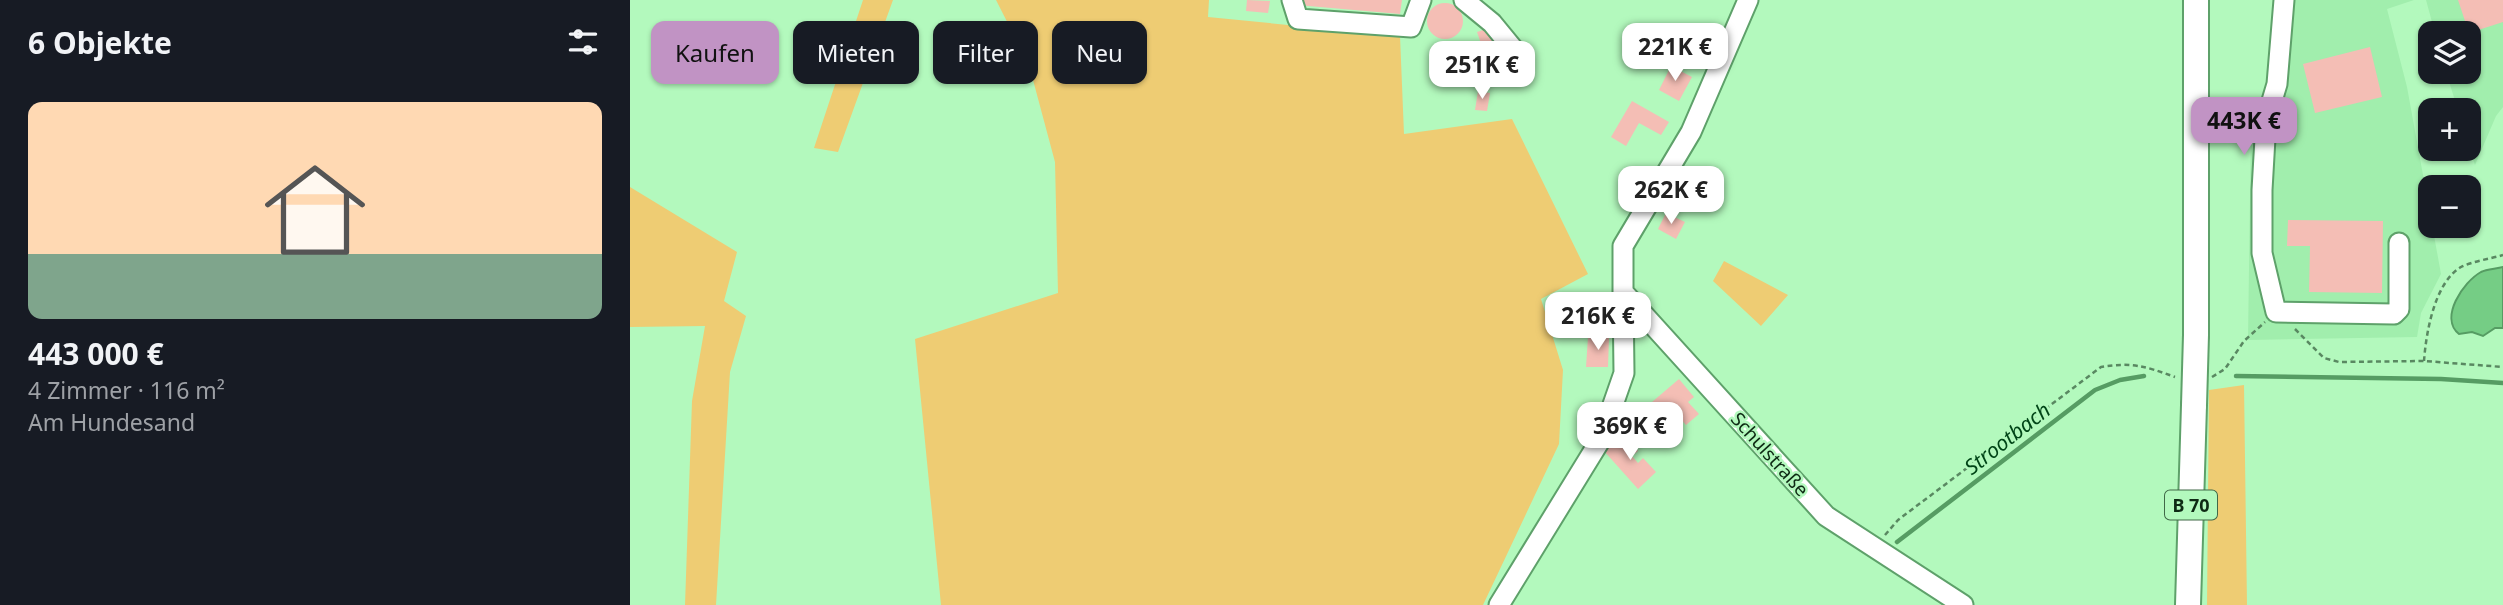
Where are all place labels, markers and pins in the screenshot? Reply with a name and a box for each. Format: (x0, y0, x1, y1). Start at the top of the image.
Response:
pin: 221K € (1618, 24, 1732, 83)
pin: 251K € (1425, 42, 1539, 101)
pin: 443K € (2187, 97, 2301, 157)
pin: 262K € (1614, 166, 1728, 226)
pin: 216K € (1541, 292, 1655, 352)
pin: 369K € (1573, 402, 1687, 462)

